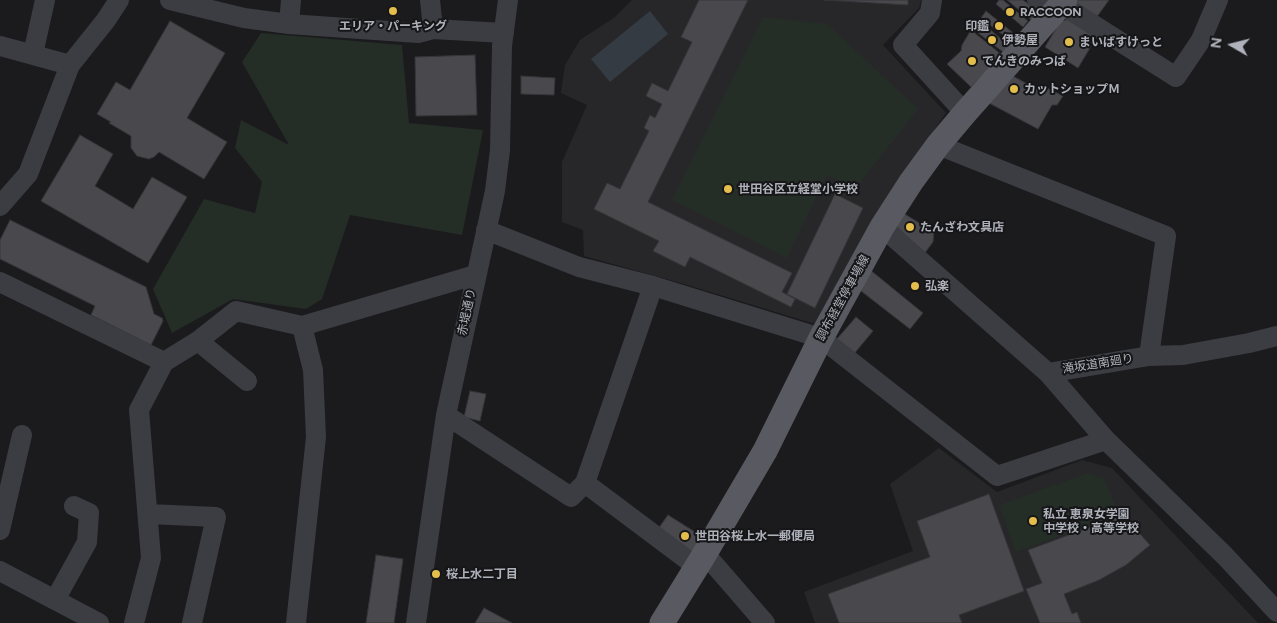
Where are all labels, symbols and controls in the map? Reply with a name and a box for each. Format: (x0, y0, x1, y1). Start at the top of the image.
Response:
marker: エリア・パーキング (387, 5, 399, 17)
place label: RACCOON (1020, 5, 1082, 19)
marker: RACCOON (1004, 6, 1016, 18)
place label: エリア・パーキング (339, 19, 447, 33)
place label: 印鑑 (965, 19, 989, 33)
marker: 印鑑 (993, 20, 1005, 32)
north arrow (1207, 20, 1257, 70)
place label: 伊勢屋 (1002, 33, 1038, 47)
marker: 伊勢屋 (986, 34, 998, 46)
place label: まいばすけっと (1079, 35, 1163, 49)
marker: まいばすけっと (1063, 36, 1075, 48)
text: N (1207, 36, 1226, 49)
place label: でんきのみつば (982, 54, 1066, 68)
marker: でんきのみつば (966, 55, 978, 67)
place label: カットショップＭ (1024, 82, 1120, 96)
marker: カットショップＭ (1008, 83, 1020, 95)
place label: 世田谷区立経堂小学校 (738, 182, 858, 196)
marker: 世田谷区立経堂小学校 (722, 183, 734, 195)
place label: たんざわ文具店 (920, 220, 1004, 234)
marker: たんざわ文具店 (904, 221, 916, 233)
street label: 調布経堂停車場線 (813, 253, 873, 343)
place label: 弘楽 (925, 279, 949, 293)
marker: 弘楽 (909, 280, 921, 292)
street label: 赤堤通り (455, 287, 479, 337)
street label: 滝坂道南廻り (1061, 351, 1135, 377)
place label: 私立 恵泉女学園 中学校・高等学校 (1043, 507, 1139, 535)
marker: 私立 恵泉女学園 中学校・高等学校 (1027, 515, 1039, 527)
place label: 世田谷桜上水一郵便局 (695, 529, 815, 543)
marker: 世田谷桜上水一郵便局 (679, 530, 691, 542)
place label: 桜上水二丁目 (446, 567, 518, 581)
marker: 桜上水二丁目 (430, 568, 442, 580)

